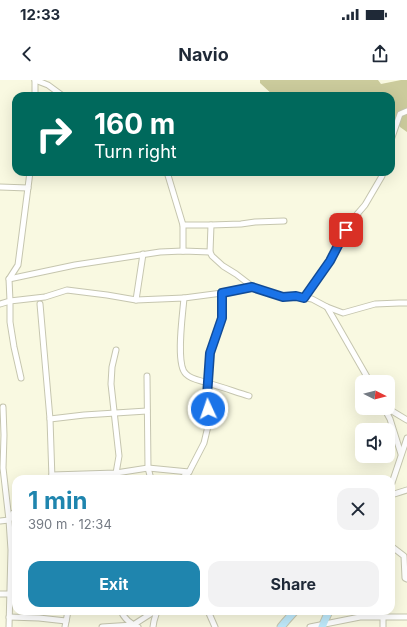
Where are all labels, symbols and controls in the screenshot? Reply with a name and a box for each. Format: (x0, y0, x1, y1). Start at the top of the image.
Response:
text: 12:33 (20, 5, 60, 24)
icon: back (16, 43, 38, 65)
icon: share (369, 43, 391, 65)
text: Navio (178, 44, 229, 65)
text: 160 m (94, 107, 175, 141)
icon: right (28, 108, 80, 160)
text: Turn right (94, 141, 177, 162)
pin (329, 213, 363, 247)
icon: arrive (335, 219, 357, 241)
north arrow (355, 375, 395, 415)
map controls (355, 375, 395, 463)
position arrow (187, 388, 229, 430)
button: sound (355, 423, 395, 463)
text: 1 min (28, 486, 87, 515)
button: close (337, 488, 379, 530)
text: 390 m · 12:34 (28, 516, 112, 532)
button: Exit (28, 561, 200, 607)
button: Share (208, 561, 379, 607)

